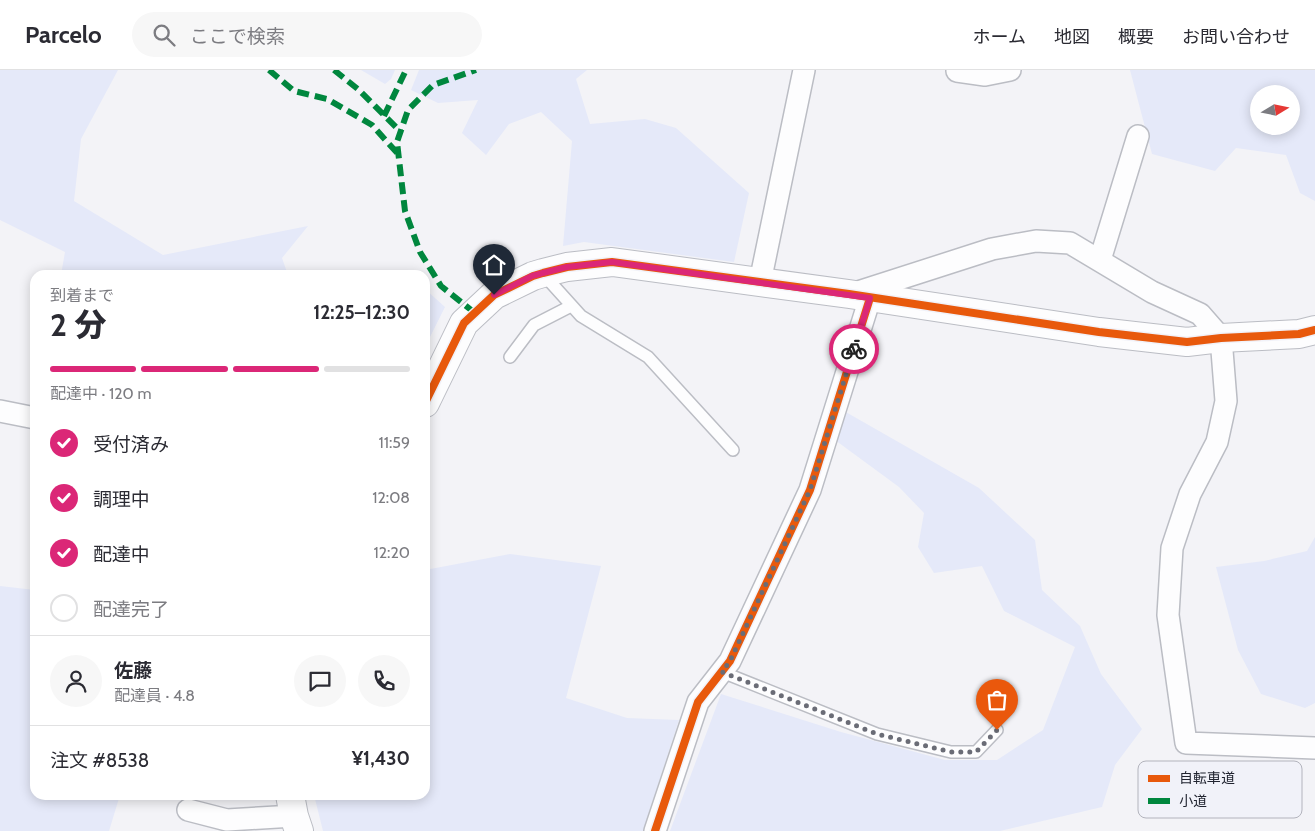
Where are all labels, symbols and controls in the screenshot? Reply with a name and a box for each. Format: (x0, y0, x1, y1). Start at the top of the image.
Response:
search box (132, 12, 482, 57)
text: Parcelo (25, 20, 102, 49)
icon: search (150, 21, 178, 49)
text: ここで検索 (190, 25, 285, 48)
text: ホーム (973, 26, 1026, 48)
text: 地図 (1054, 26, 1090, 48)
text: 概要 (1118, 26, 1154, 48)
text: お問い合わせ (1182, 26, 1290, 48)
north arrow (1250, 85, 1300, 135)
map controls (1250, 85, 1300, 135)
pin (473, 244, 515, 295)
icon: home (480, 251, 508, 279)
text: 到着まで (50, 286, 114, 305)
text: 12:25–12:30 (313, 301, 410, 324)
text: 2 分 (50, 305, 106, 344)
courier (829, 324, 879, 374)
icon: bike (840, 335, 868, 363)
text: 配達中 · 120 m (50, 384, 151, 403)
icon: check (50, 429, 78, 457)
text: 受付済み (93, 433, 169, 456)
text: 11:59 (378, 433, 410, 452)
icon: check (50, 484, 78, 512)
text: 調理中 (93, 488, 150, 511)
text: 12:08 (372, 488, 410, 507)
icon: check (50, 539, 78, 567)
text: 配達中 (93, 543, 150, 566)
text: 12:20 (374, 543, 410, 562)
text: 配達完了 (93, 598, 169, 621)
button: person (50, 655, 102, 707)
button: chat (294, 655, 346, 707)
button: phone (358, 655, 410, 707)
text: 佐藤 (114, 659, 152, 682)
pin (976, 679, 1018, 730)
text: 配達員 · 4.8 (114, 686, 195, 705)
icon: bag (983, 686, 1011, 714)
text: ¥1,430 (352, 747, 410, 770)
text: 注文 #8538 (50, 749, 149, 772)
legend (1138, 761, 1302, 818)
text: 自転車道 (1179, 769, 1235, 787)
text: 小道 (1179, 792, 1207, 810)

